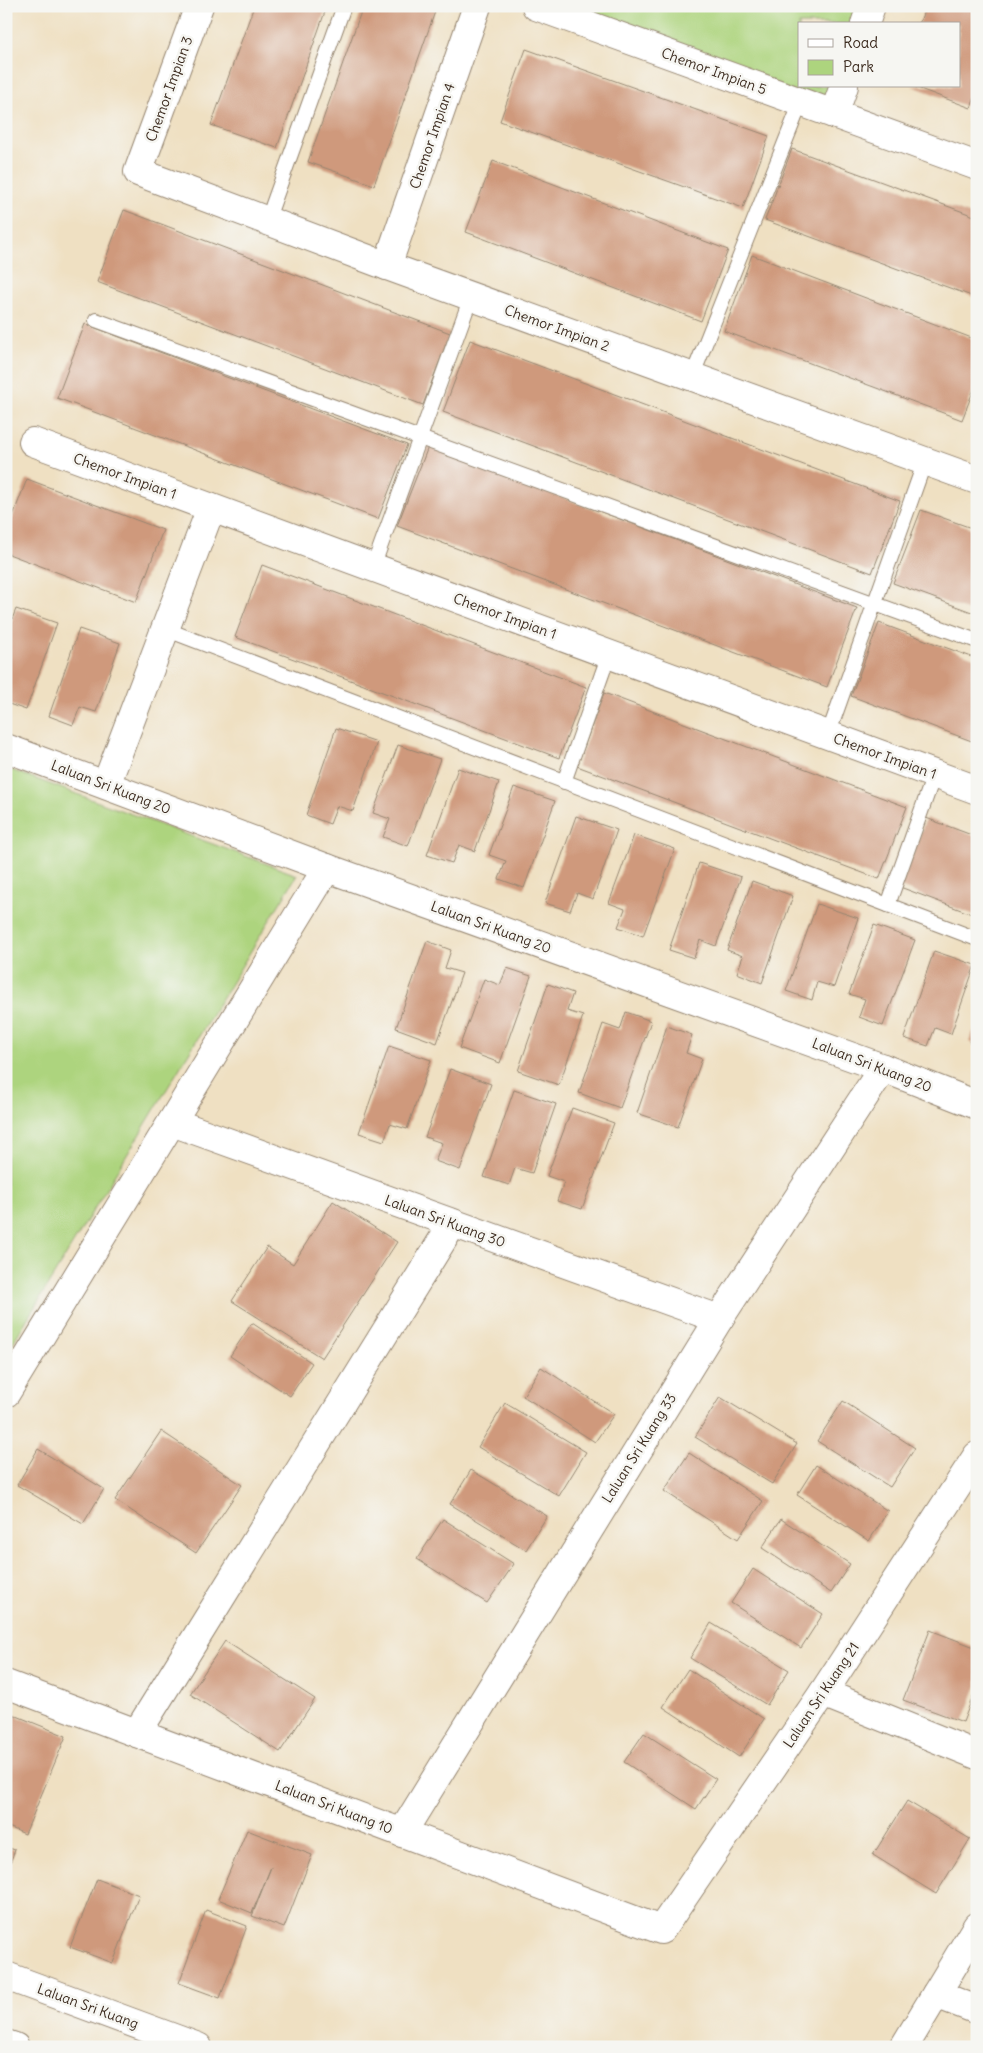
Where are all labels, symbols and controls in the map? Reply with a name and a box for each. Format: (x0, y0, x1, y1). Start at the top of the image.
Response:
legend (798, 22, 960, 88)
text: Road (843, 33, 878, 52)
street label: Chemor Impian 3 (142, 34, 196, 144)
street label: Chemor Impian 5 (659, 44, 769, 98)
text: Park (843, 57, 874, 76)
street label: Chemor Impian 4 (405, 81, 459, 191)
street label: Chemor Impian 2 (502, 301, 612, 355)
street label: Chemor Impian 1 (71, 449, 179, 503)
street label: Chemor Impian 1 (451, 589, 559, 643)
street label: Chemor Impian 1 (831, 729, 939, 783)
street label: Laluan Sri Kuang 20 (49, 756, 173, 818)
street label: Laluan Sri Kuang 20 (428, 897, 554, 957)
street label: Laluan Sri Kuang 20 (810, 1034, 934, 1096)
street label: Laluan Sri Kuang 30 (382, 1191, 508, 1251)
street label: Laluan Sri Kuang 33 (598, 1390, 680, 1506)
street label: Laluan Sri Kuang 21 (779, 1639, 863, 1751)
street label: Laluan Sri Kuang 10 (273, 1776, 395, 1838)
street label: Laluan Sri Kuang (35, 1979, 141, 2033)

